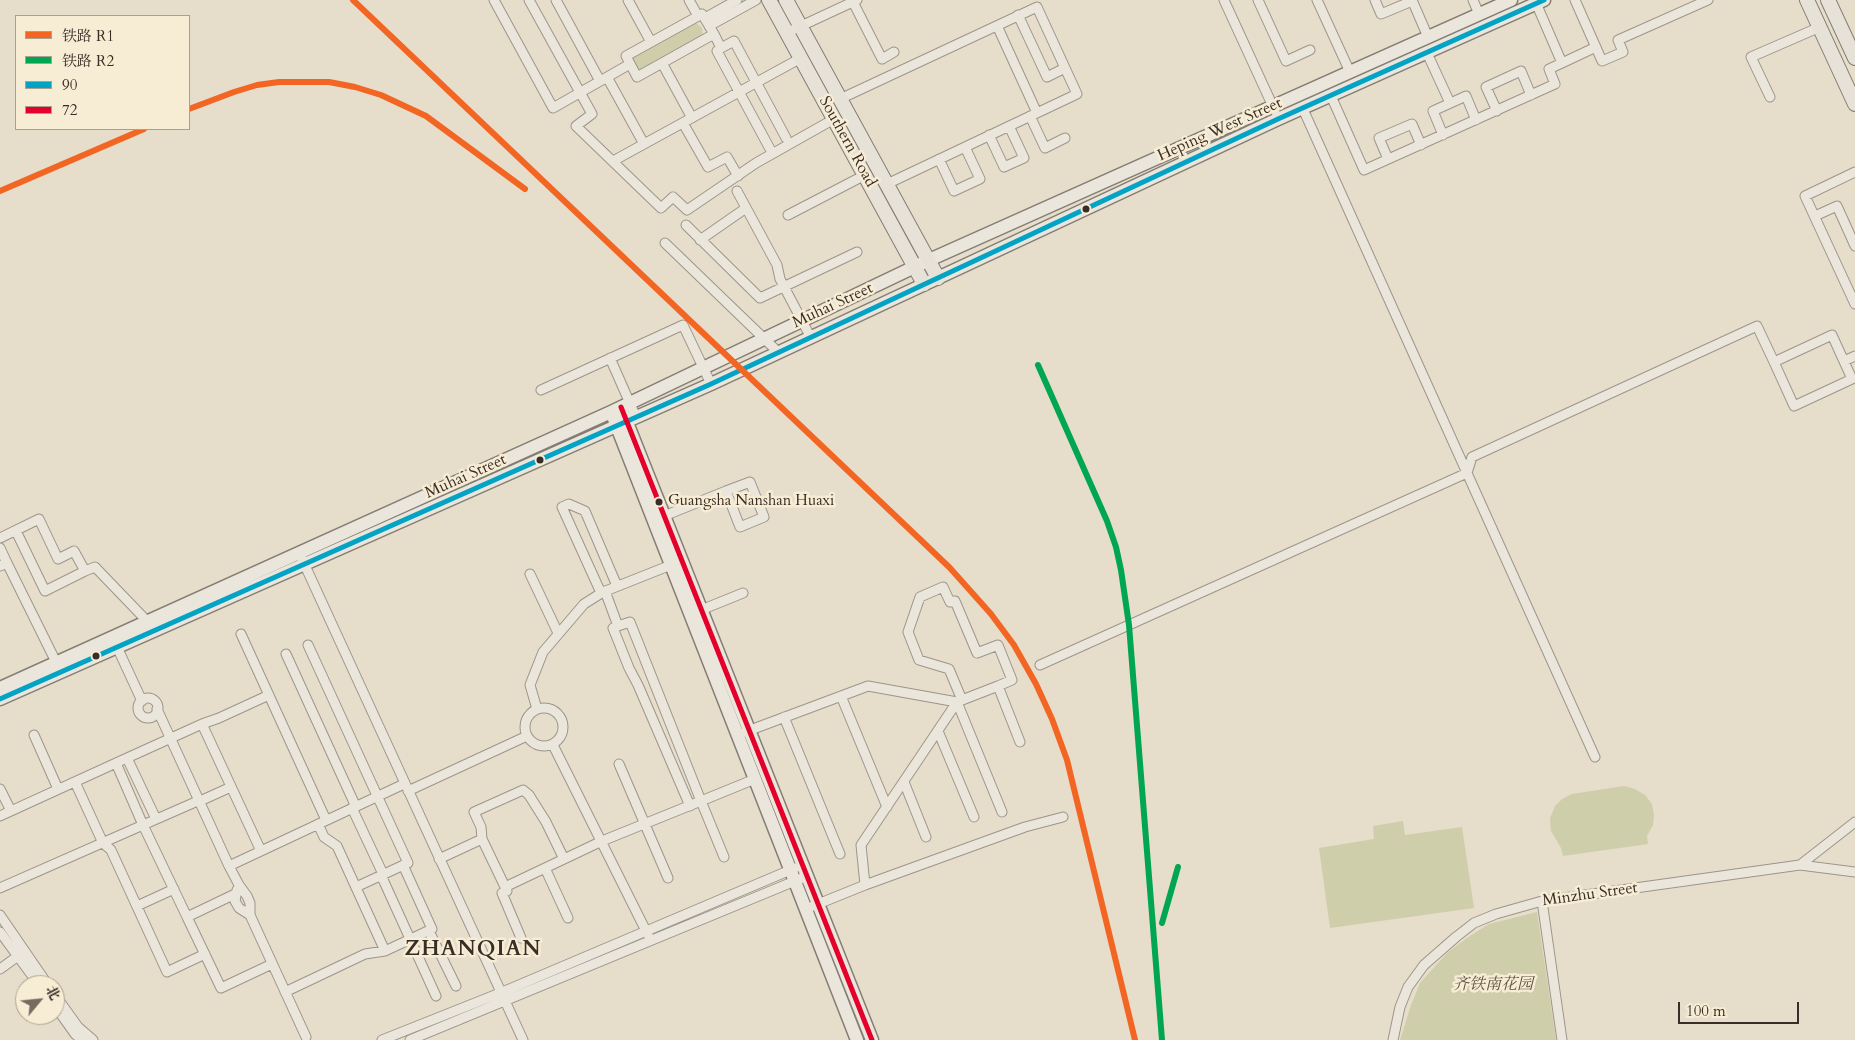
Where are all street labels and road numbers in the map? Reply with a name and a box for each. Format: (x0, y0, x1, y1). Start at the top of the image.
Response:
street label: Southern Road (814, 93, 880, 191)
street label: Heping West Street (1155, 94, 1285, 166)
street label: Muhai Street (790, 279, 876, 333)
street label: Muhai Street (422, 451, 510, 503)
street label: Minzhu Street (1541, 879, 1639, 911)

